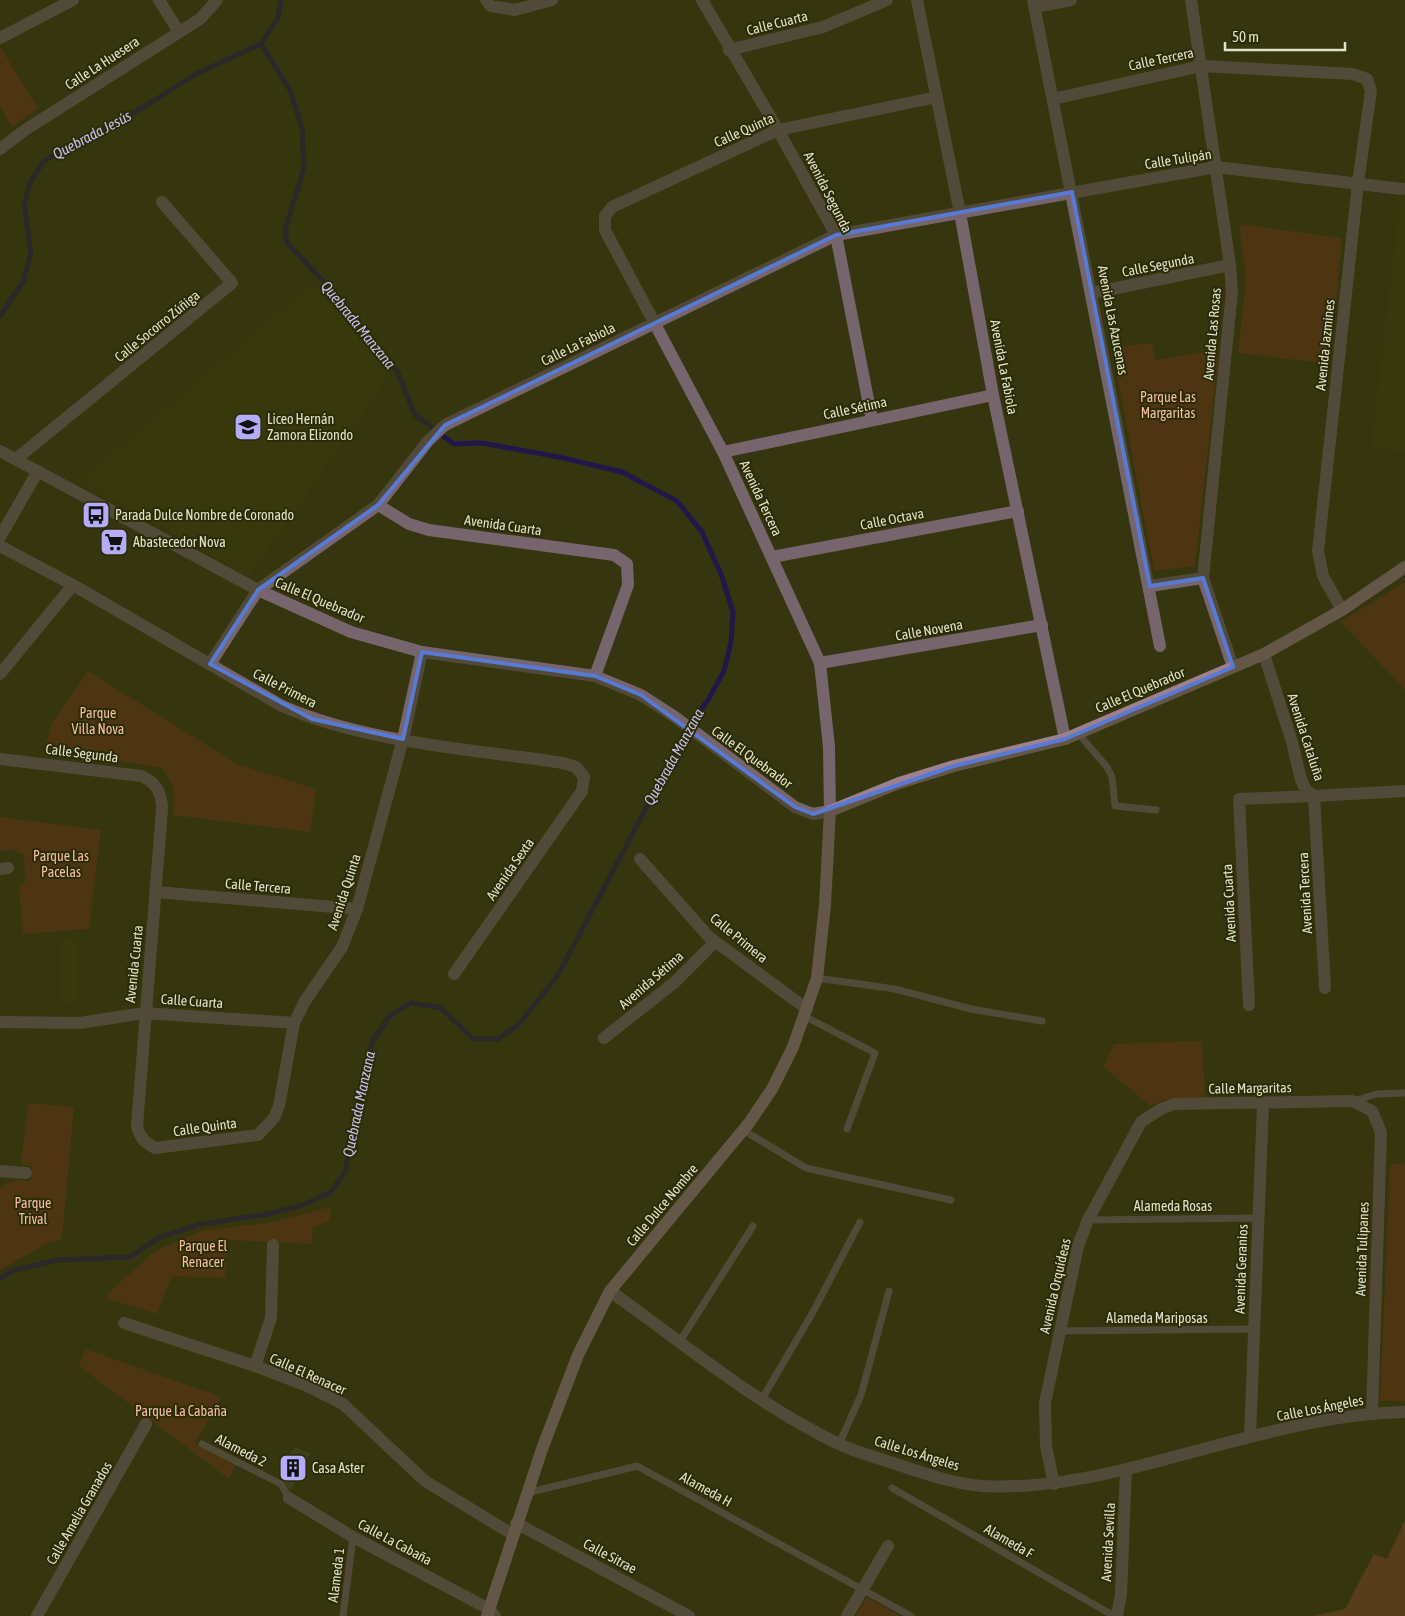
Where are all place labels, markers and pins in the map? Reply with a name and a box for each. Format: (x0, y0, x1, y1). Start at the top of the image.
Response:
place label: Liceo Hernán Zamora Elizondo (267, 411, 353, 443)
school or university icon: Liceo Hernán Zamora Elizondo (233, 412, 263, 442)
bus stop icon: Parada Dulce Nombre de Coronado (81, 500, 111, 530)
place label: Parada Dulce Nombre de Coronado (115, 507, 294, 523)
supermarket icon: Abastecedor Nova (99, 527, 129, 557)
place label: Abastecedor Nova (133, 534, 226, 550)
building icon: Casa Aster (278, 1453, 308, 1483)
place label: Casa Aster (312, 1460, 365, 1476)

